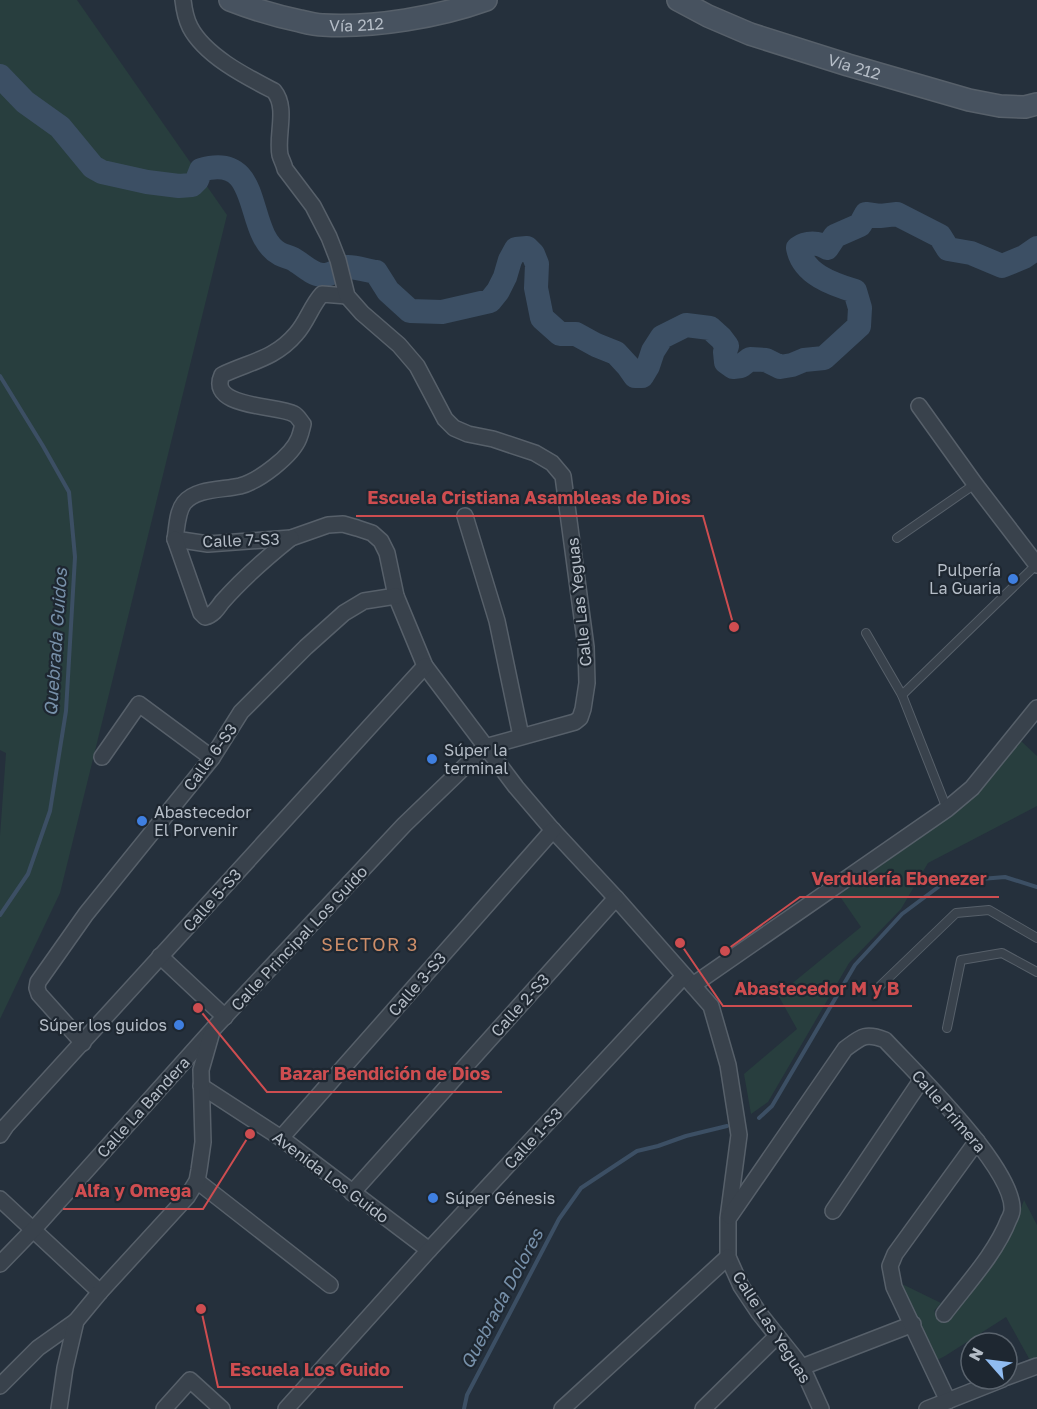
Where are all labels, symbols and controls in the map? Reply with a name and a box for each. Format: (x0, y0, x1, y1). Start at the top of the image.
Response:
street label: Vía 212 (329, 13, 385, 36)
street label: Vía 212 (825, 49, 883, 84)
callout: Escuela Cristiana Asambleas de Dios (356, 480, 703, 516)
text: Escuela Cristiana Asambleas de Dios (367, 486, 691, 508)
street label: Calle 7-S3 (202, 529, 280, 551)
street label: Calle Las Yeguas (562, 537, 596, 667)
place label: Pulpería La Guaria (929, 560, 1001, 598)
water label: Quebrada Guidos (39, 566, 71, 717)
marker: Pulpería La Guaria (1006, 572, 1020, 586)
street label: Calle 6-S3 (179, 719, 241, 795)
place label: Súper la terminal (444, 740, 508, 778)
marker: Súper la terminal (425, 752, 439, 766)
place label: Abastecedor El Porvenir (154, 802, 251, 840)
marker: Abastecedor El Porvenir (135, 814, 149, 828)
street label: Calle Principal Los Guido (227, 861, 371, 1015)
callout: Verdulería Ebenezer (800, 861, 999, 897)
street label: Calle 5-S3 (178, 864, 246, 936)
text: Verdulería Ebenezer (811, 867, 987, 889)
district label: SECTOR 3 (321, 933, 419, 955)
street label: Calle 3-S3 (384, 948, 450, 1020)
street label: Calle 2-S3 (486, 969, 554, 1041)
callout: Abastecedor M y B (723, 970, 912, 1006)
text: Abastecedor M y B (735, 977, 900, 999)
place label: Súper los guidos (39, 1015, 167, 1035)
marker: Súper los guidos (172, 1018, 186, 1032)
street label: Calle La Bandera (92, 1052, 194, 1162)
callout: Bazar Bendición de Dios (267, 1056, 502, 1092)
text: Bazar Bendición de Dios (280, 1062, 490, 1084)
street label: Calle Primera (908, 1066, 990, 1156)
street label: Calle 1-S3 (500, 1103, 566, 1173)
street label: Avenida Los Guido (269, 1127, 393, 1227)
callout: Alfa y Omega (63, 1173, 203, 1209)
text: Alfa y Omega (75, 1179, 191, 1201)
place label: Súper Génesis (445, 1188, 555, 1208)
marker: Súper Génesis (426, 1191, 440, 1205)
water label: Quebrada Dolores (455, 1224, 548, 1372)
street label: Calle Las Yeguas (728, 1267, 816, 1387)
north arrow (959, 1331, 1019, 1391)
text: N (964, 1344, 987, 1364)
callout: Escuela Los Guido (218, 1351, 403, 1387)
text: Escuela Los Guido (230, 1358, 390, 1380)

